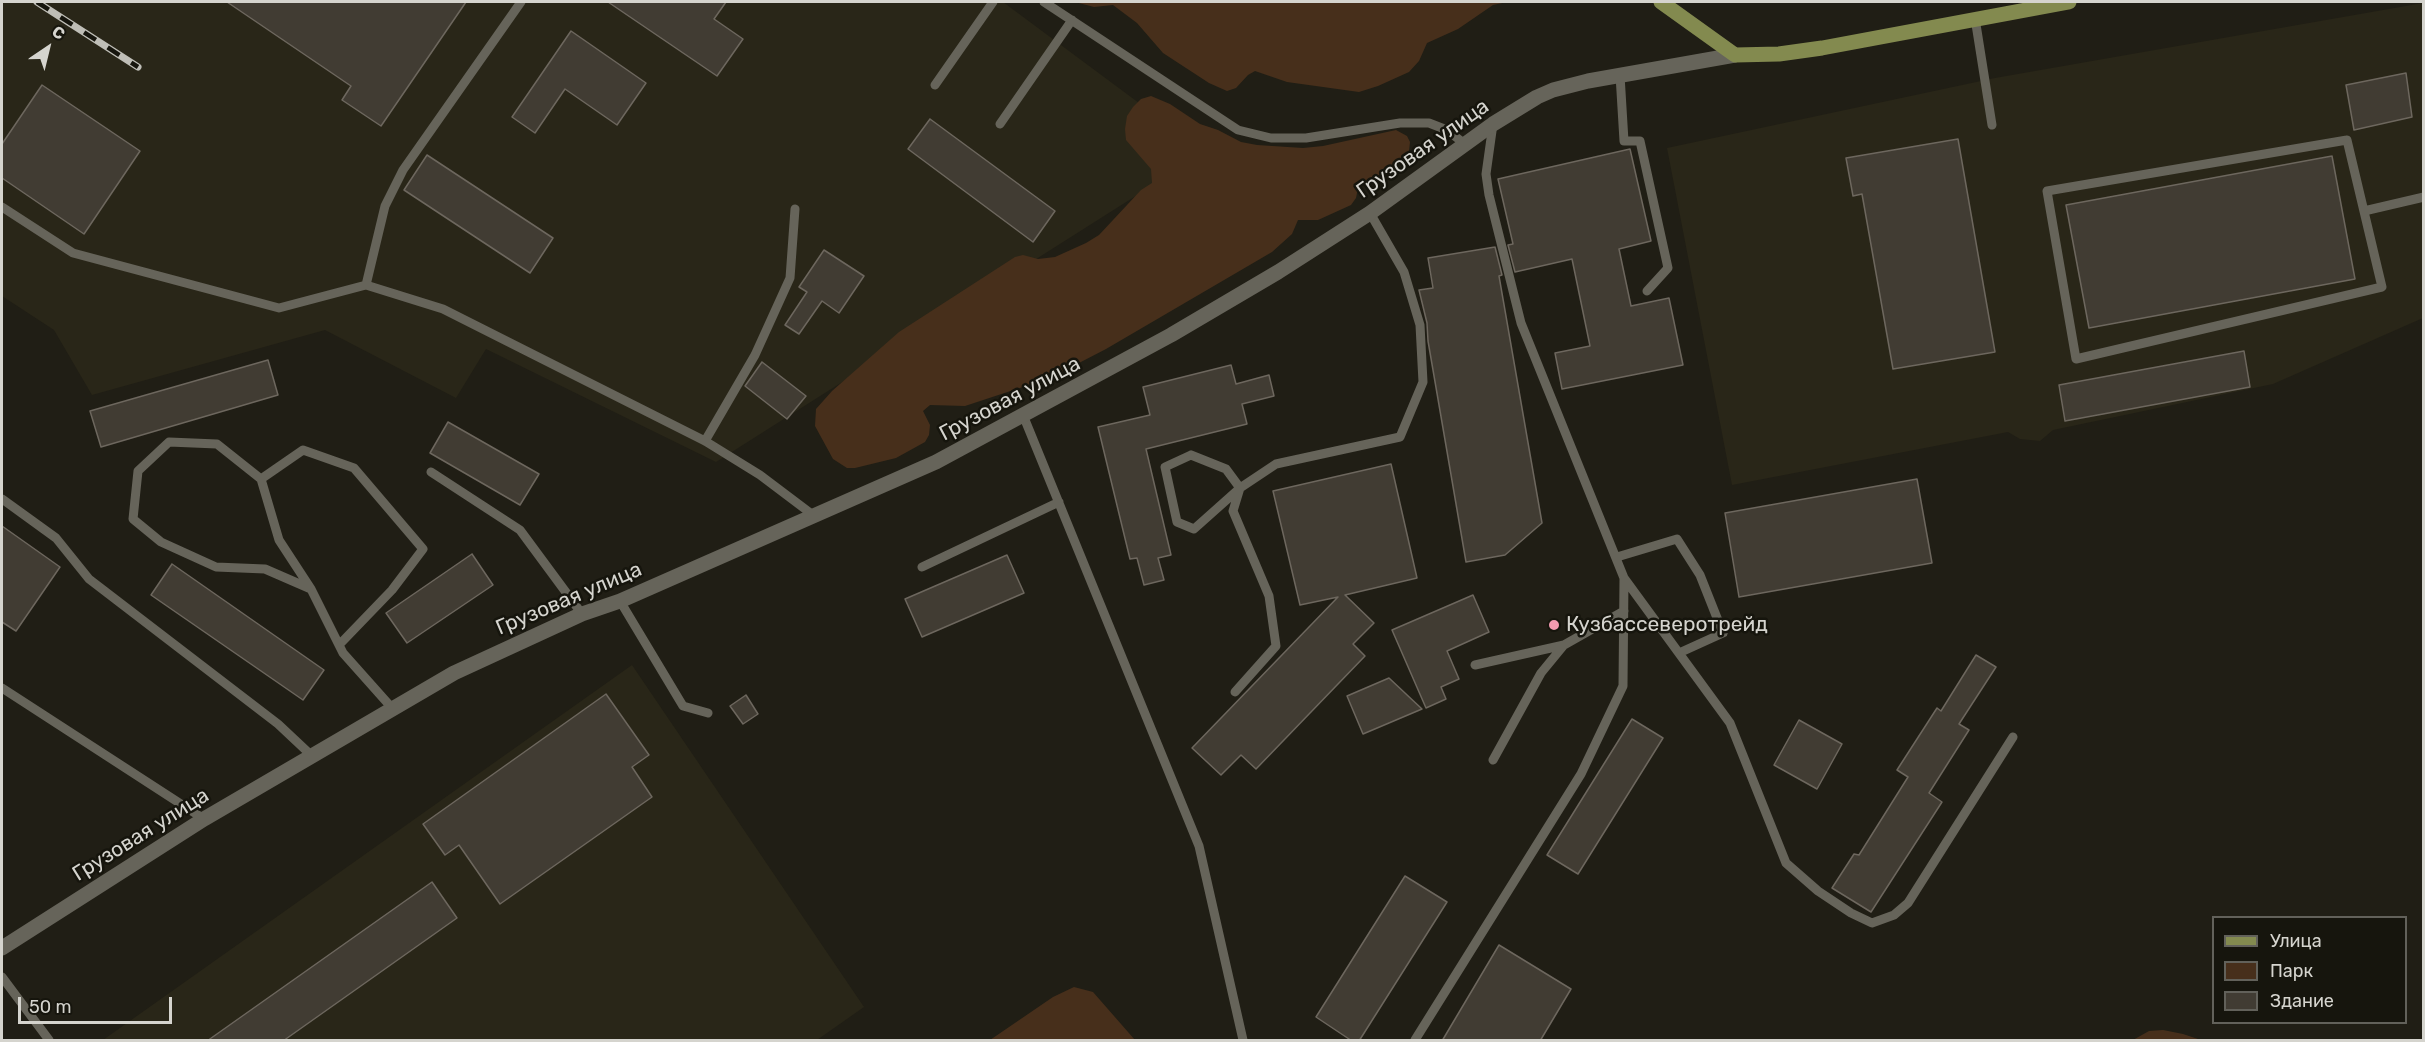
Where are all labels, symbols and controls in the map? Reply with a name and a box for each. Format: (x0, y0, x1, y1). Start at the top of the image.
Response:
north arrow (18, 18, 78, 78)
text: С (49, 22, 69, 44)
street label: Грузовая улица (1352, 94, 1494, 204)
street label: Грузовая улица (935, 351, 1085, 447)
street label: Грузовая улица (492, 557, 646, 641)
place label: Кузбассеверотрейд (1566, 612, 1768, 638)
marker: Кузбассеверотрейд (1547, 618, 1561, 632)
street label: Грузовая улица (68, 783, 214, 887)
legend (2212, 916, 2407, 1024)
text: Улица (2270, 930, 2322, 952)
text: Парк (2270, 960, 2313, 982)
scale bar (21, 985, 176, 1023)
text: Здание (2270, 990, 2334, 1012)
text: 50 m (29, 996, 72, 1018)

